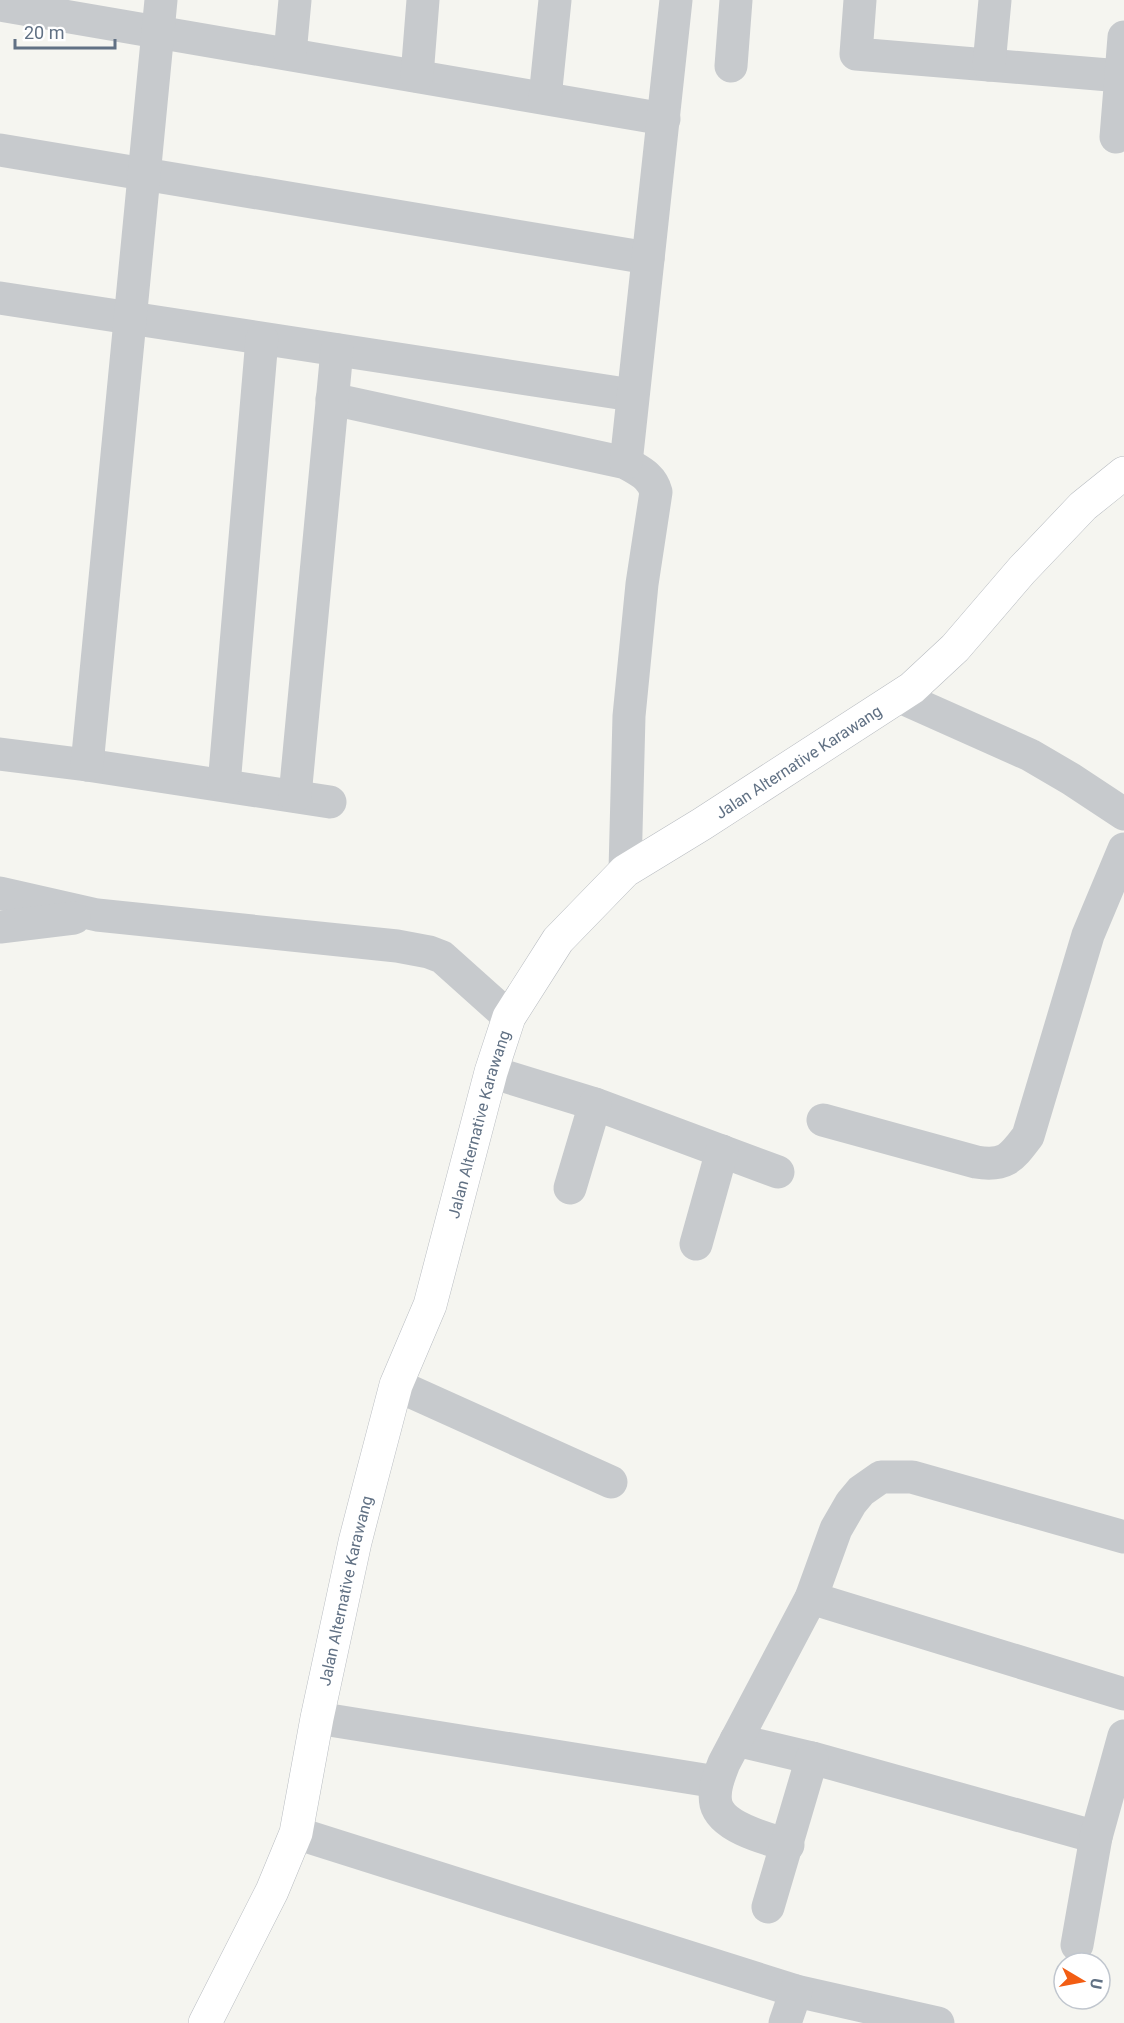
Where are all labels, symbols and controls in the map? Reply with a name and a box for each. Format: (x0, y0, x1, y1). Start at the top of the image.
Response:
scale bar (15, 12, 116, 50)
text: 20 m (24, 22, 64, 43)
street label: Jalan Alternative Karawang (712, 701, 885, 823)
street label: Jalan Alternative Karawang (444, 1028, 514, 1221)
street label: Jalan Alternative Karawang (315, 1494, 377, 1688)
north arrow (1052, 1951, 1112, 2011)
text: U (1086, 1977, 1107, 1990)

